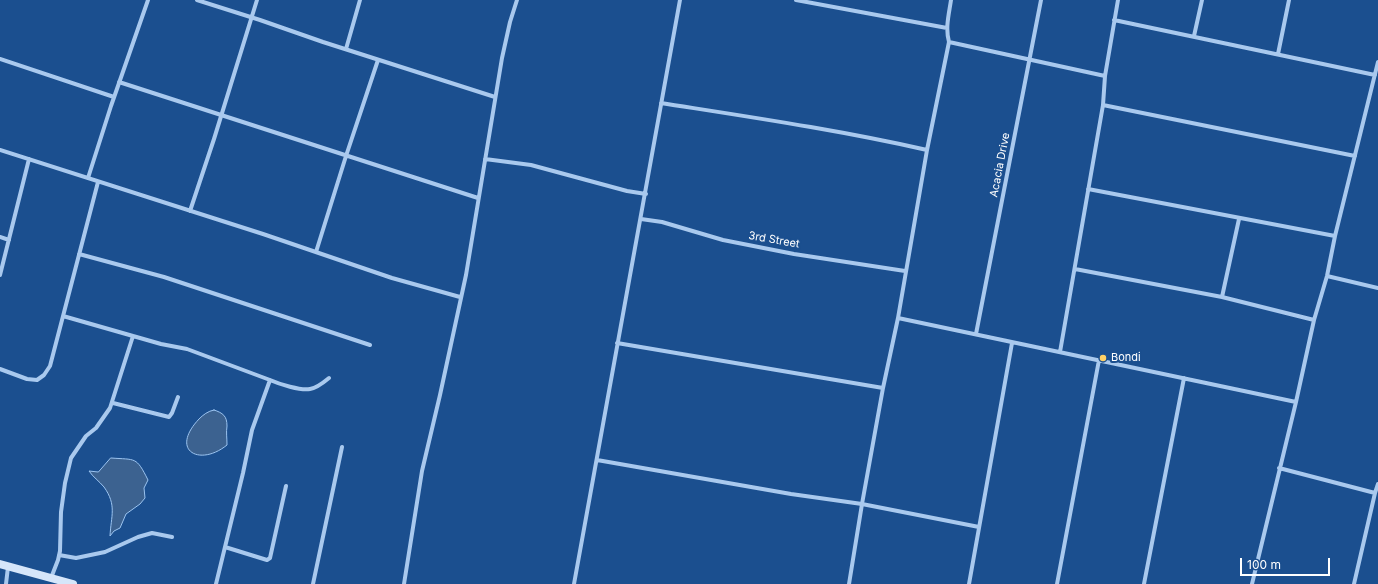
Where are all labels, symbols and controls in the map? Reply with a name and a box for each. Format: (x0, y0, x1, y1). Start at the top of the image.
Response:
street label: Acacia Drive (987, 132, 1013, 198)
street label: 3rd Street (747, 229, 801, 251)
place label: Bondi (1111, 351, 1141, 365)
marker: Bondi (1098, 353, 1108, 363)
scale bar (1242, 550, 1332, 576)
text: 100 m (1247, 557, 1281, 572)

